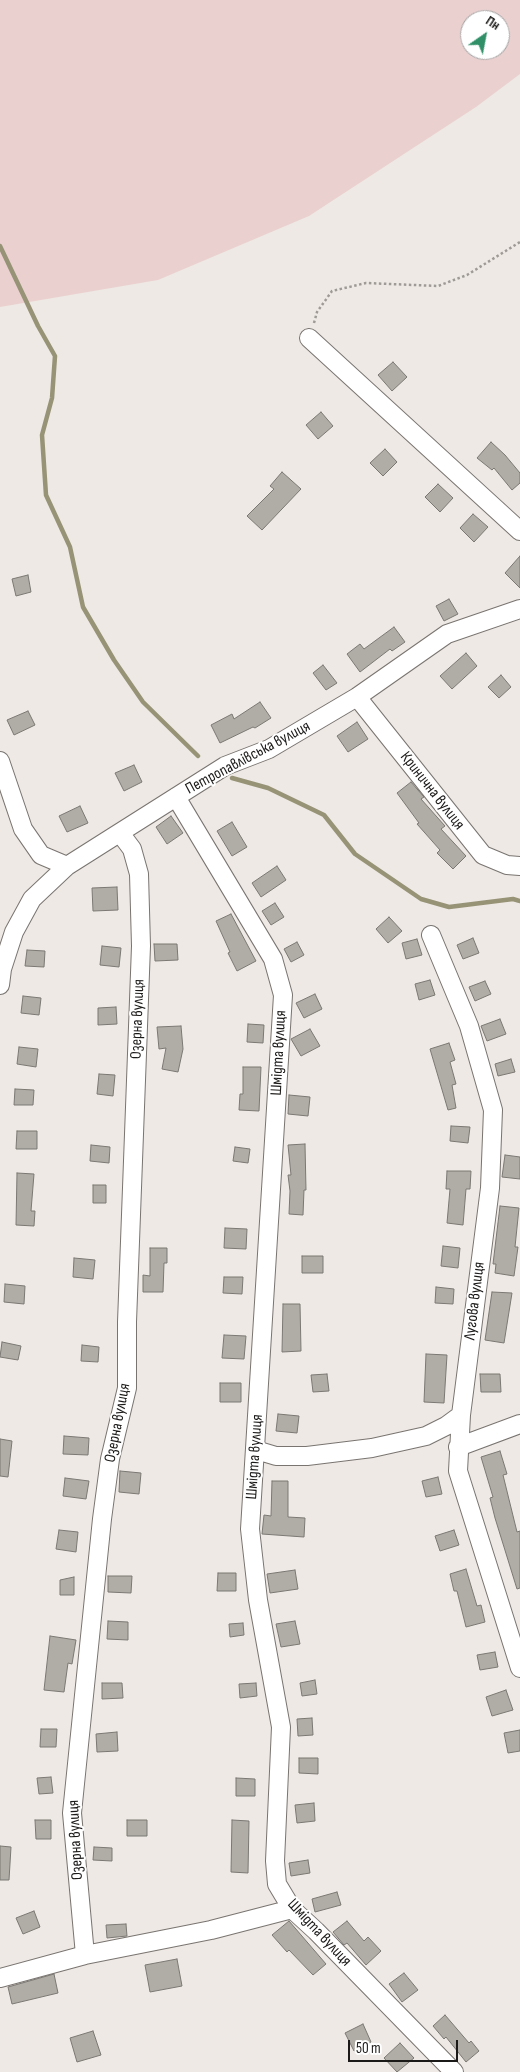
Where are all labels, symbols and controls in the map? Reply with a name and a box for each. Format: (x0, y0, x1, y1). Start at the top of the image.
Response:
north arrow (460, 10, 510, 60)
text: Пн (483, 12, 503, 34)
street label: Петропавлівська вулиця (182, 717, 314, 799)
street label: Кринична вулиця (396, 748, 468, 834)
street label: Озерна вулиця (127, 979, 149, 1059)
street label: Шмідта вулиця (267, 1010, 291, 1096)
street label: Лугова вулиця (461, 1261, 489, 1341)
street label: Озерна вулиця (101, 1382, 135, 1464)
street label: Шмідта вулиця (242, 1414, 268, 1500)
street label: Озерна вулиця (64, 1799, 88, 1881)
street label: Шмідта вулиця (283, 1895, 355, 1971)
scale bar (350, 2030, 460, 2062)
text: 50 m (356, 2039, 381, 2058)

